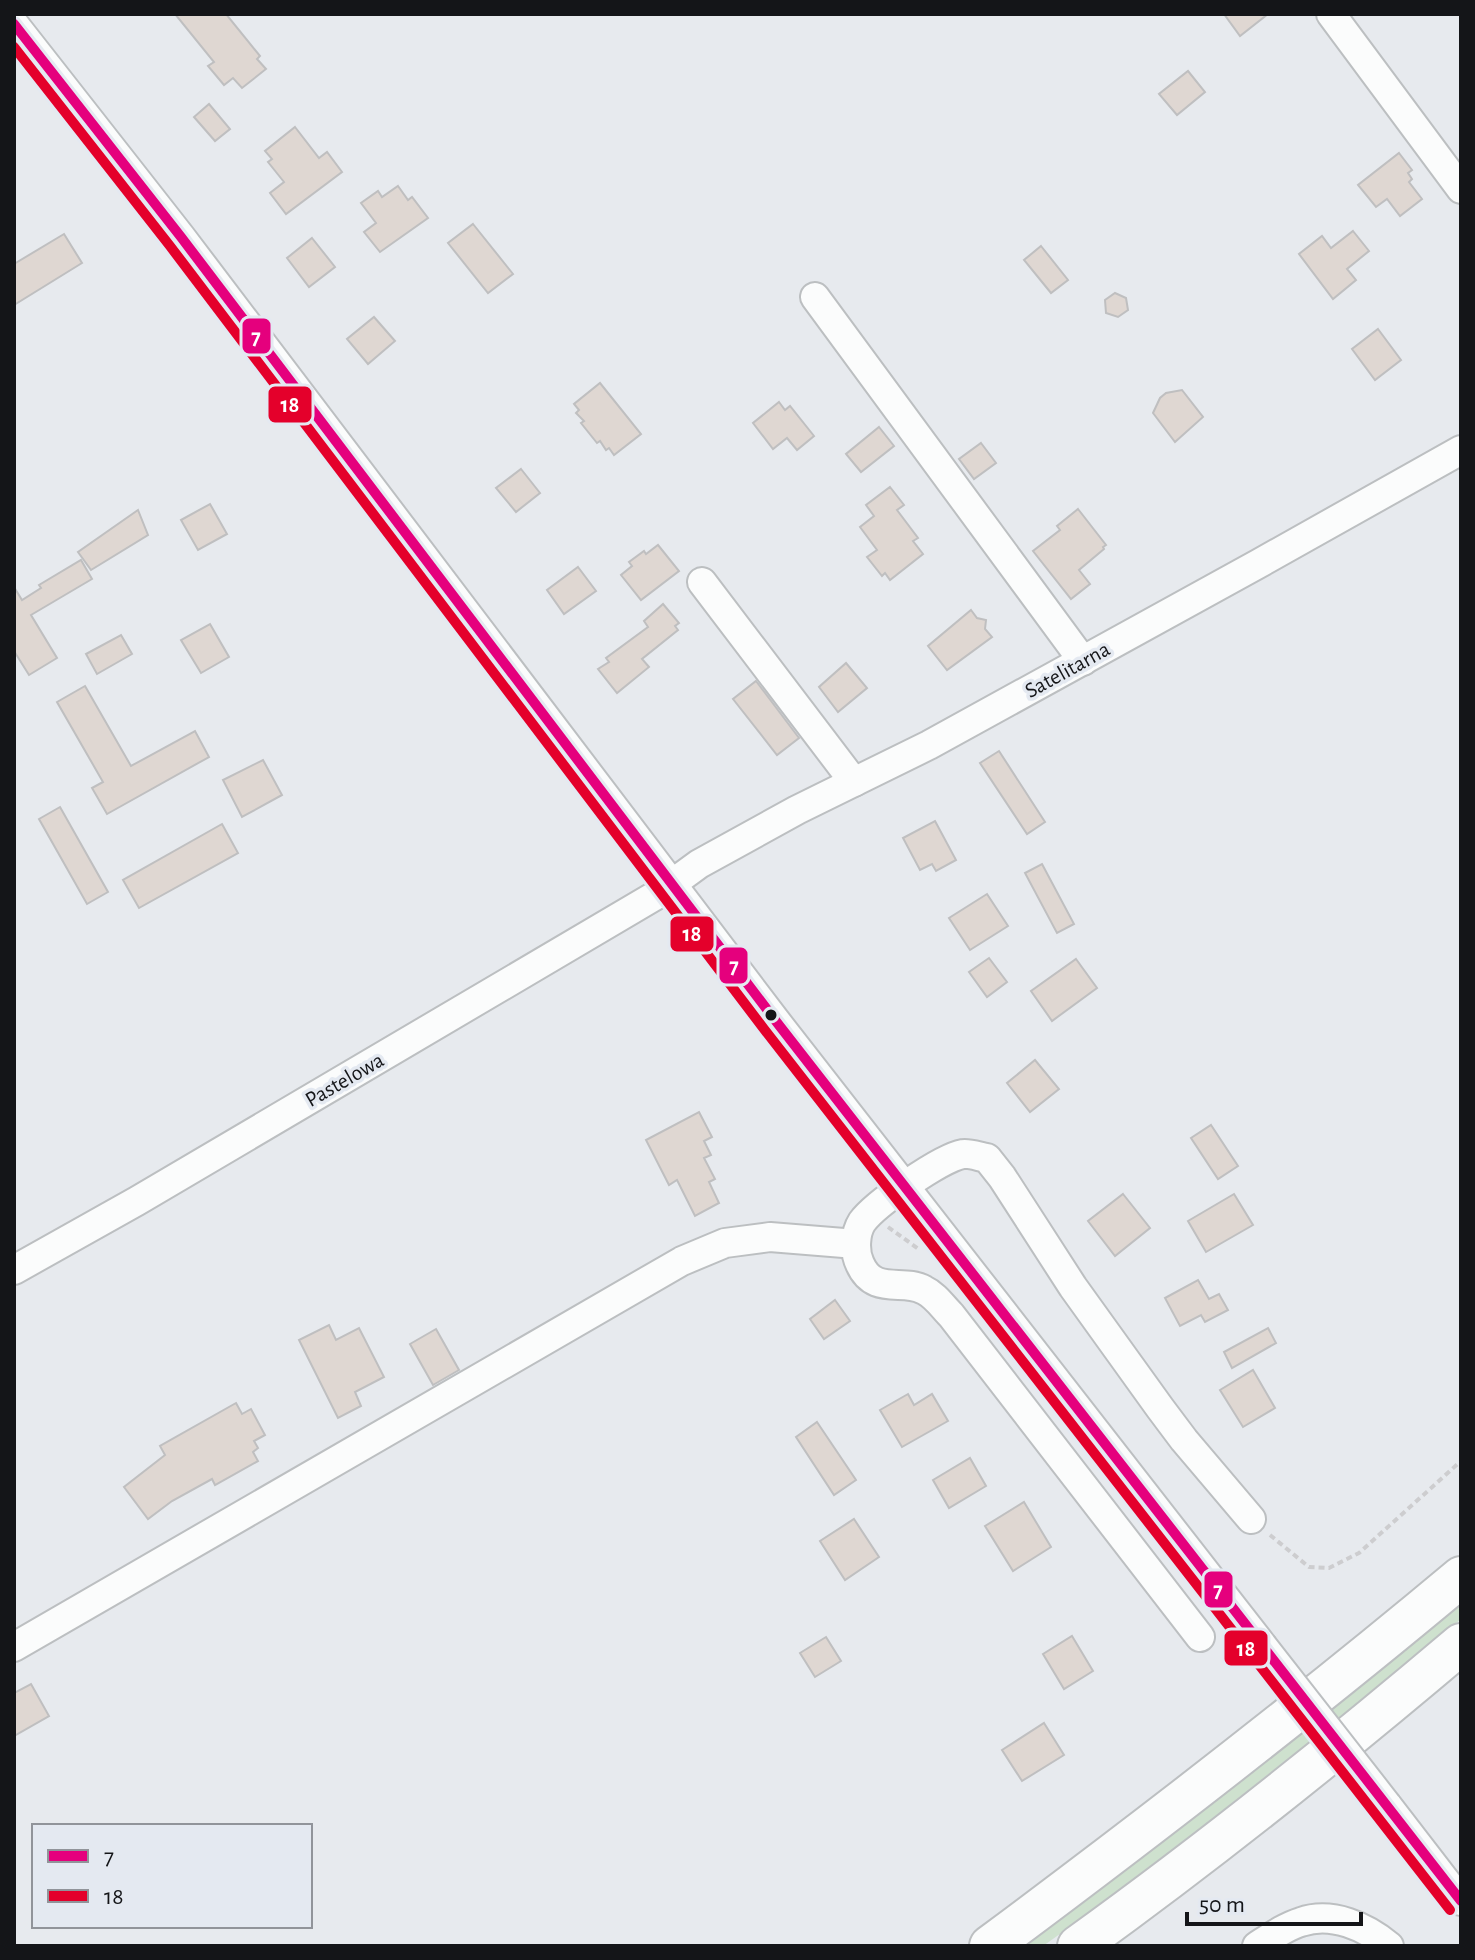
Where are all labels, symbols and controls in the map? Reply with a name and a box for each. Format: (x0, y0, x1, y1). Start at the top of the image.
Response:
line badge: 7 (241, 317, 272, 355)
text: 7 (251, 326, 261, 348)
line badge: 18 (267, 385, 313, 424)
text: 18 (281, 394, 299, 416)
street label: Satelitarna (1021, 638, 1114, 702)
line badge: 18 (669, 915, 715, 953)
text: 18 (683, 923, 701, 945)
line badge: 7 (718, 946, 749, 985)
text: 7 (729, 955, 739, 977)
unlabelled marker (763, 1007, 779, 1023)
street label: Pastelowa (302, 1049, 387, 1111)
line badge: 7 (1203, 1570, 1234, 1609)
text: 7 (1213, 1579, 1223, 1601)
line badge: 18 (1223, 1629, 1269, 1667)
text: 18 (1237, 1638, 1255, 1660)
legend (32, 1824, 312, 1928)
text: 7 (104, 1845, 114, 1869)
scale bar (1187, 1876, 1361, 1926)
text: 18 (104, 1885, 124, 1909)
text: 50 m (1199, 1893, 1245, 1917)

